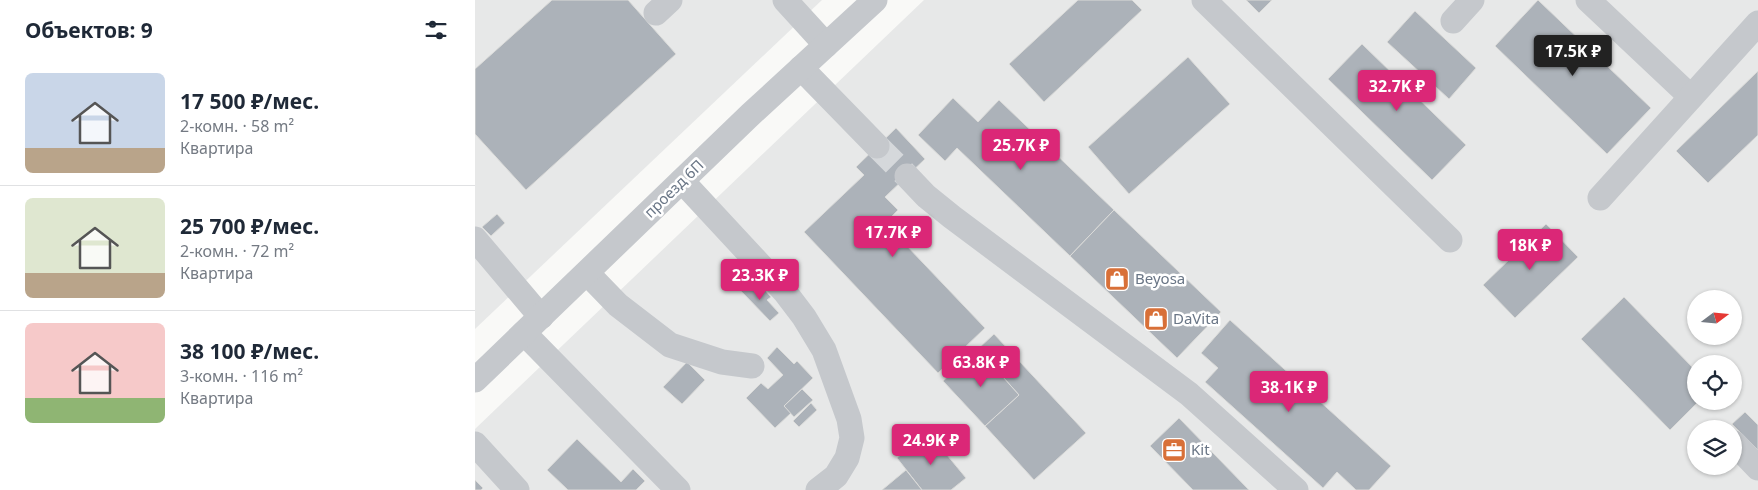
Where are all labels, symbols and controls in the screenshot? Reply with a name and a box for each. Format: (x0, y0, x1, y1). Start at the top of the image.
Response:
text: Объектов: 9 (25, 16, 153, 44)
icon: filters (422, 16, 450, 44)
pin: 17.5K ₽ (1527, 34, 1619, 77)
text: 17.5K ₽ (1545, 40, 1601, 62)
pin: 32.7K ₽ (1351, 70, 1443, 112)
text: 32.7K ₽ (1369, 75, 1425, 97)
text: 17 500 ₽/мес. (180, 87, 319, 115)
icon: home (65, 93, 125, 153)
text: 2-комн. · 58 m² (180, 115, 294, 137)
pin: 25.7K ₽ (975, 128, 1067, 171)
text: 25.7K ₽ (993, 134, 1049, 156)
text: Квартира (180, 137, 254, 159)
street label: проезд 6П (639, 155, 707, 222)
text: 25 700 ₽/мес. (180, 212, 319, 240)
pin: 17.7K ₽ (847, 216, 939, 258)
icon: home (65, 218, 125, 278)
text: 17.7K ₽ (865, 221, 921, 243)
pin: 18K ₽ (1495, 228, 1565, 271)
text: 18K ₽ (1509, 234, 1551, 256)
text: 2-комн. · 72 m² (180, 240, 294, 262)
pin: 23.3K ₽ (714, 258, 806, 301)
text: Квартира (180, 262, 254, 284)
text: 23.3K ₽ (732, 264, 788, 286)
shop icon: Beyosa (1104, 266, 1130, 292)
place label: Beyosa (1135, 268, 1185, 288)
north arrow (1687, 290, 1743, 345)
map controls (1687, 290, 1742, 475)
shop icon: DaVita (1143, 306, 1169, 332)
place label: DaVita (1173, 308, 1219, 328)
text: 38 100 ₽/мес. (180, 337, 319, 365)
icon: home (65, 343, 125, 403)
pin: 63.8K ₽ (935, 346, 1027, 388)
text: 63.8K ₽ (953, 351, 1009, 373)
button: locate (1687, 355, 1742, 410)
text: 3-комн. · 116 m² (180, 365, 303, 387)
pin: 38.1K ₽ (1243, 370, 1335, 413)
text: 38.1K ₽ (1261, 376, 1317, 398)
text: Квартира (180, 387, 254, 409)
button: layers (1687, 420, 1742, 475)
pin: 24.9K ₽ (885, 424, 977, 466)
text: 24.9K ₽ (903, 429, 959, 451)
office icon: Kit (1161, 437, 1187, 463)
place label: Kit (1191, 439, 1210, 459)

